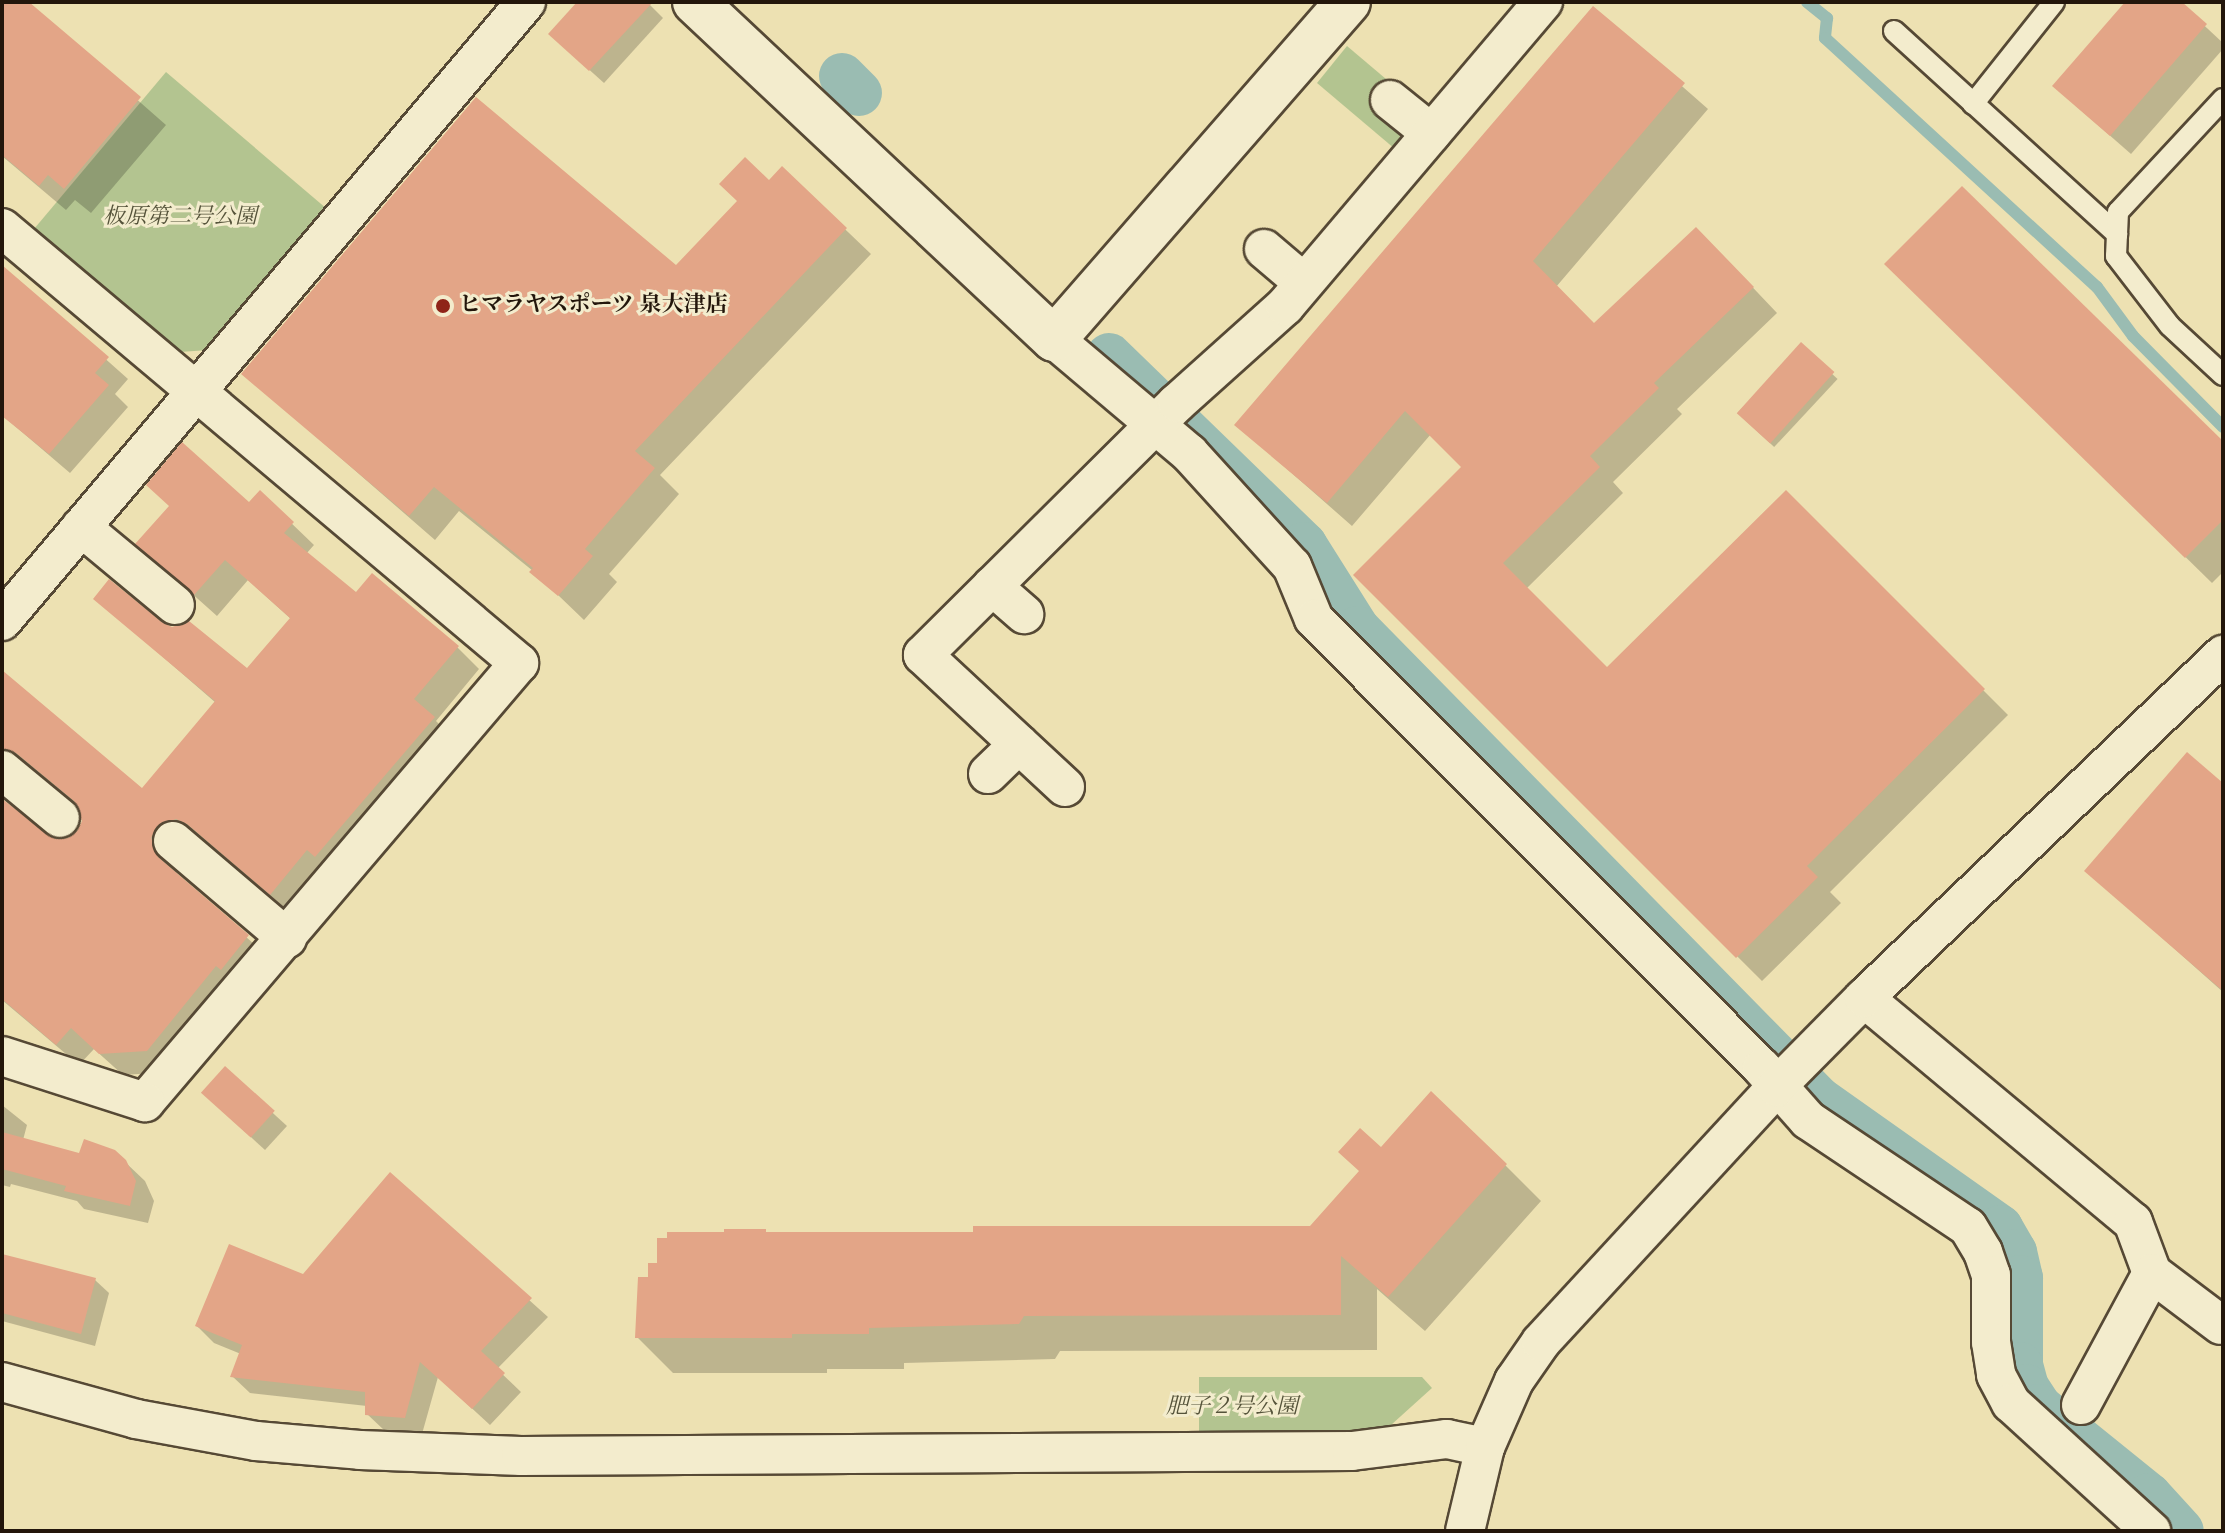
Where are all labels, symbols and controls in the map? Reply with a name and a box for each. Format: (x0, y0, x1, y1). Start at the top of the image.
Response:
park label: 板原第二号公園 (103, 205, 257, 231)
place label: ヒマラヤスポーツ 泉大津店 (459, 293, 729, 319)
marker: ヒマラヤスポーツ 泉大津店 (434, 297, 452, 315)
park label: 肥子２号公園 (1166, 1395, 1298, 1421)

